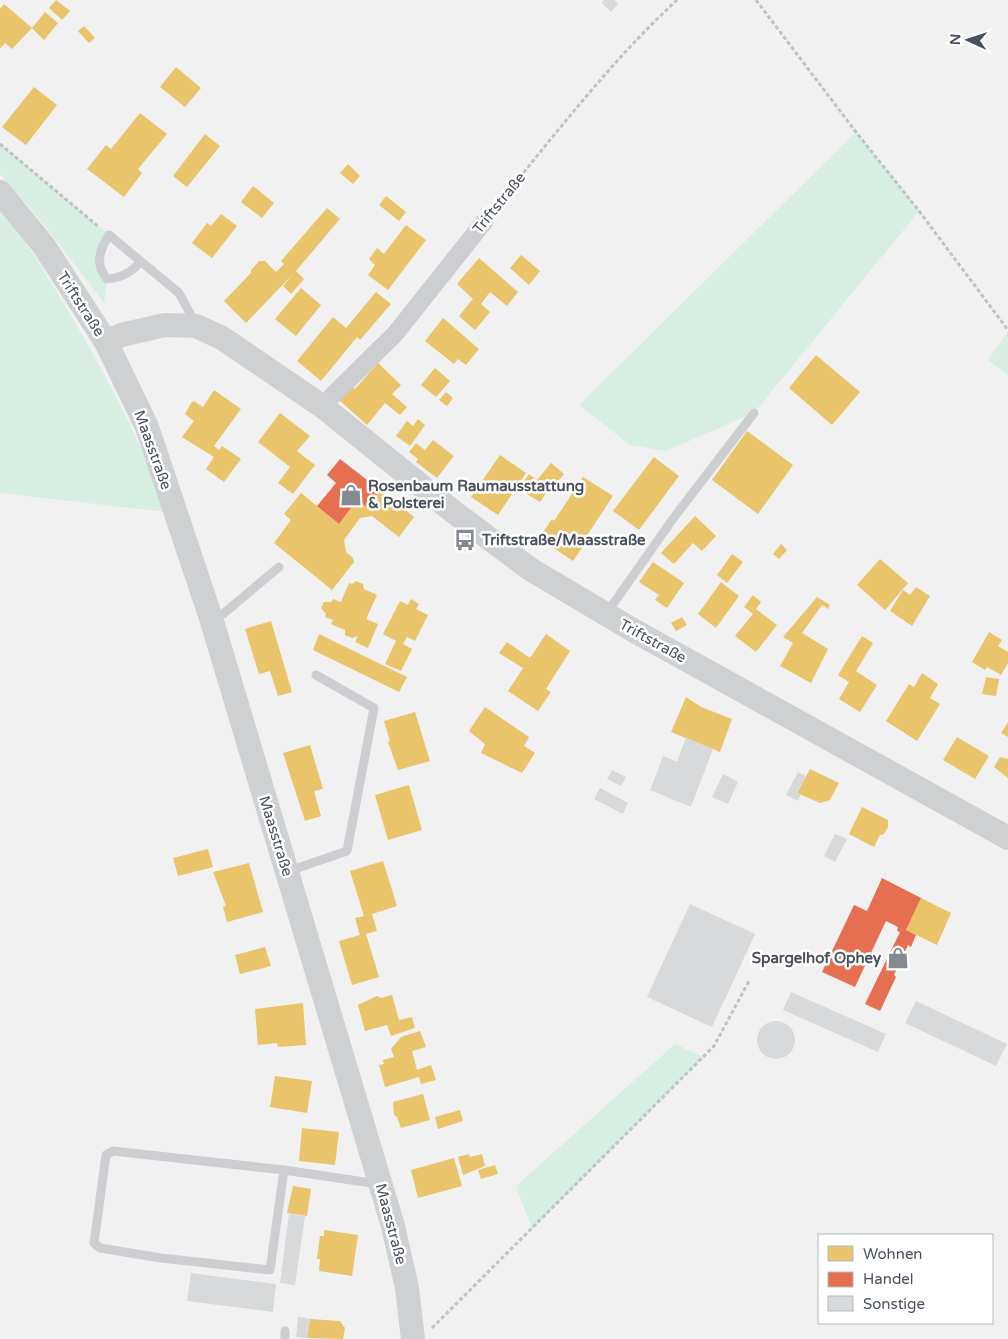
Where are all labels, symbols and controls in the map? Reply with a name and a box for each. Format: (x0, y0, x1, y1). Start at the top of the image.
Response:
north arrow (943, 15, 993, 65)
text: N (947, 33, 964, 45)
street label: Triftstraße (469, 169, 529, 237)
street label: Triftstraße (53, 268, 109, 340)
street label: Maasstraße (130, 408, 176, 492)
place label: Rosenbaum Raumausstattung & Polsterei (368, 477, 584, 512)
shop icon: Rosenbaum Raumausstattung & Polsterei (338, 482, 364, 508)
bus stop icon: Triftstraße/Maasstraße (452, 527, 478, 553)
place label: Triftstraße/Maasstraße (481, 531, 646, 549)
street label: Triftstraße (616, 615, 690, 667)
street label: Maasstraße (255, 794, 297, 878)
shop icon: Spargelhof Ophey (885, 945, 911, 971)
place label: Spargelhof Ophey (752, 949, 881, 968)
street label: Maasstraße (372, 1181, 410, 1267)
legend (818, 1234, 993, 1324)
text: Wohnen (863, 1245, 923, 1263)
text: Handel (863, 1270, 914, 1288)
text: Sonstige (863, 1295, 925, 1313)

